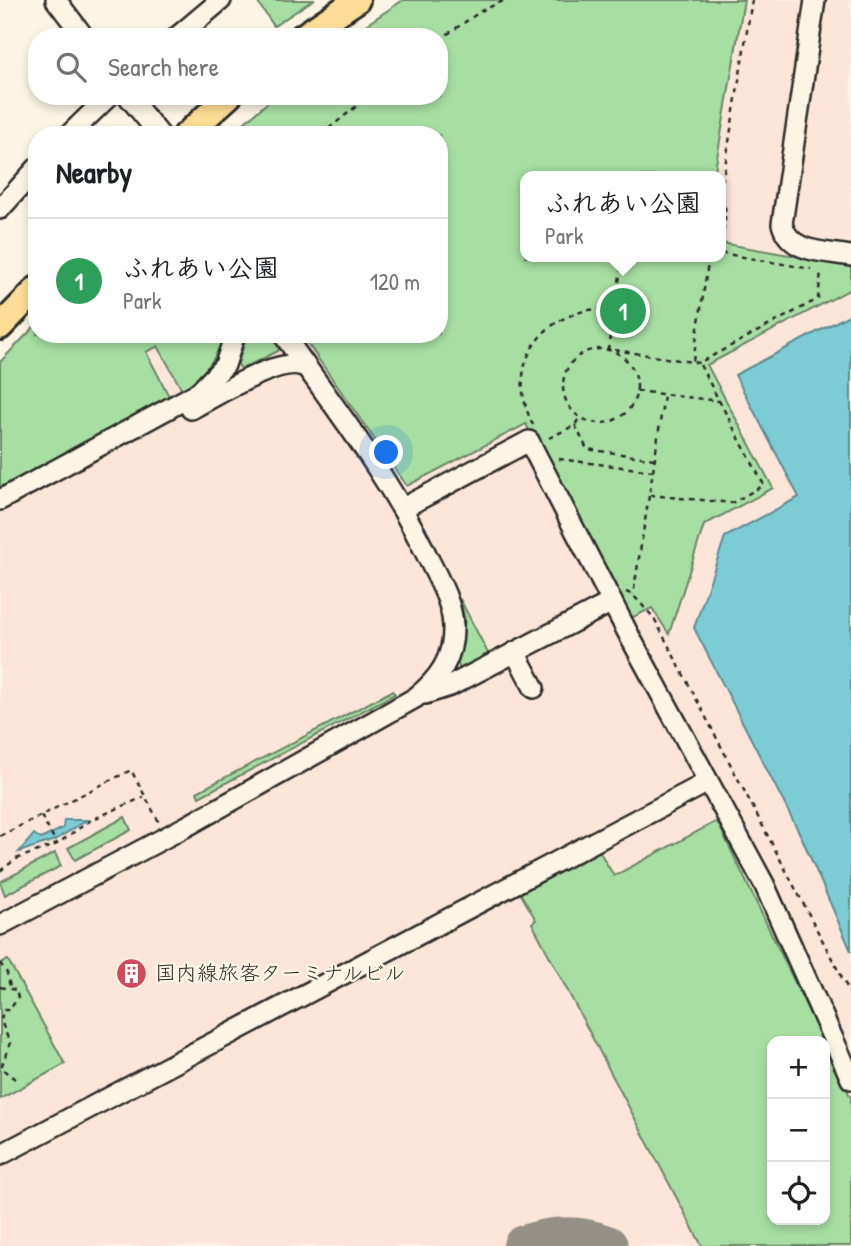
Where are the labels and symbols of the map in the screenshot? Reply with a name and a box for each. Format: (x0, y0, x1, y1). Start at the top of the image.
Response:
pin: 1 (600, 285, 646, 337)
your location (369, 435, 403, 469)
building icon: 国内線旅客ターミナルビル (115, 956, 149, 990)
place label: 国内線旅客ターミナルビル (155, 958, 405, 987)

